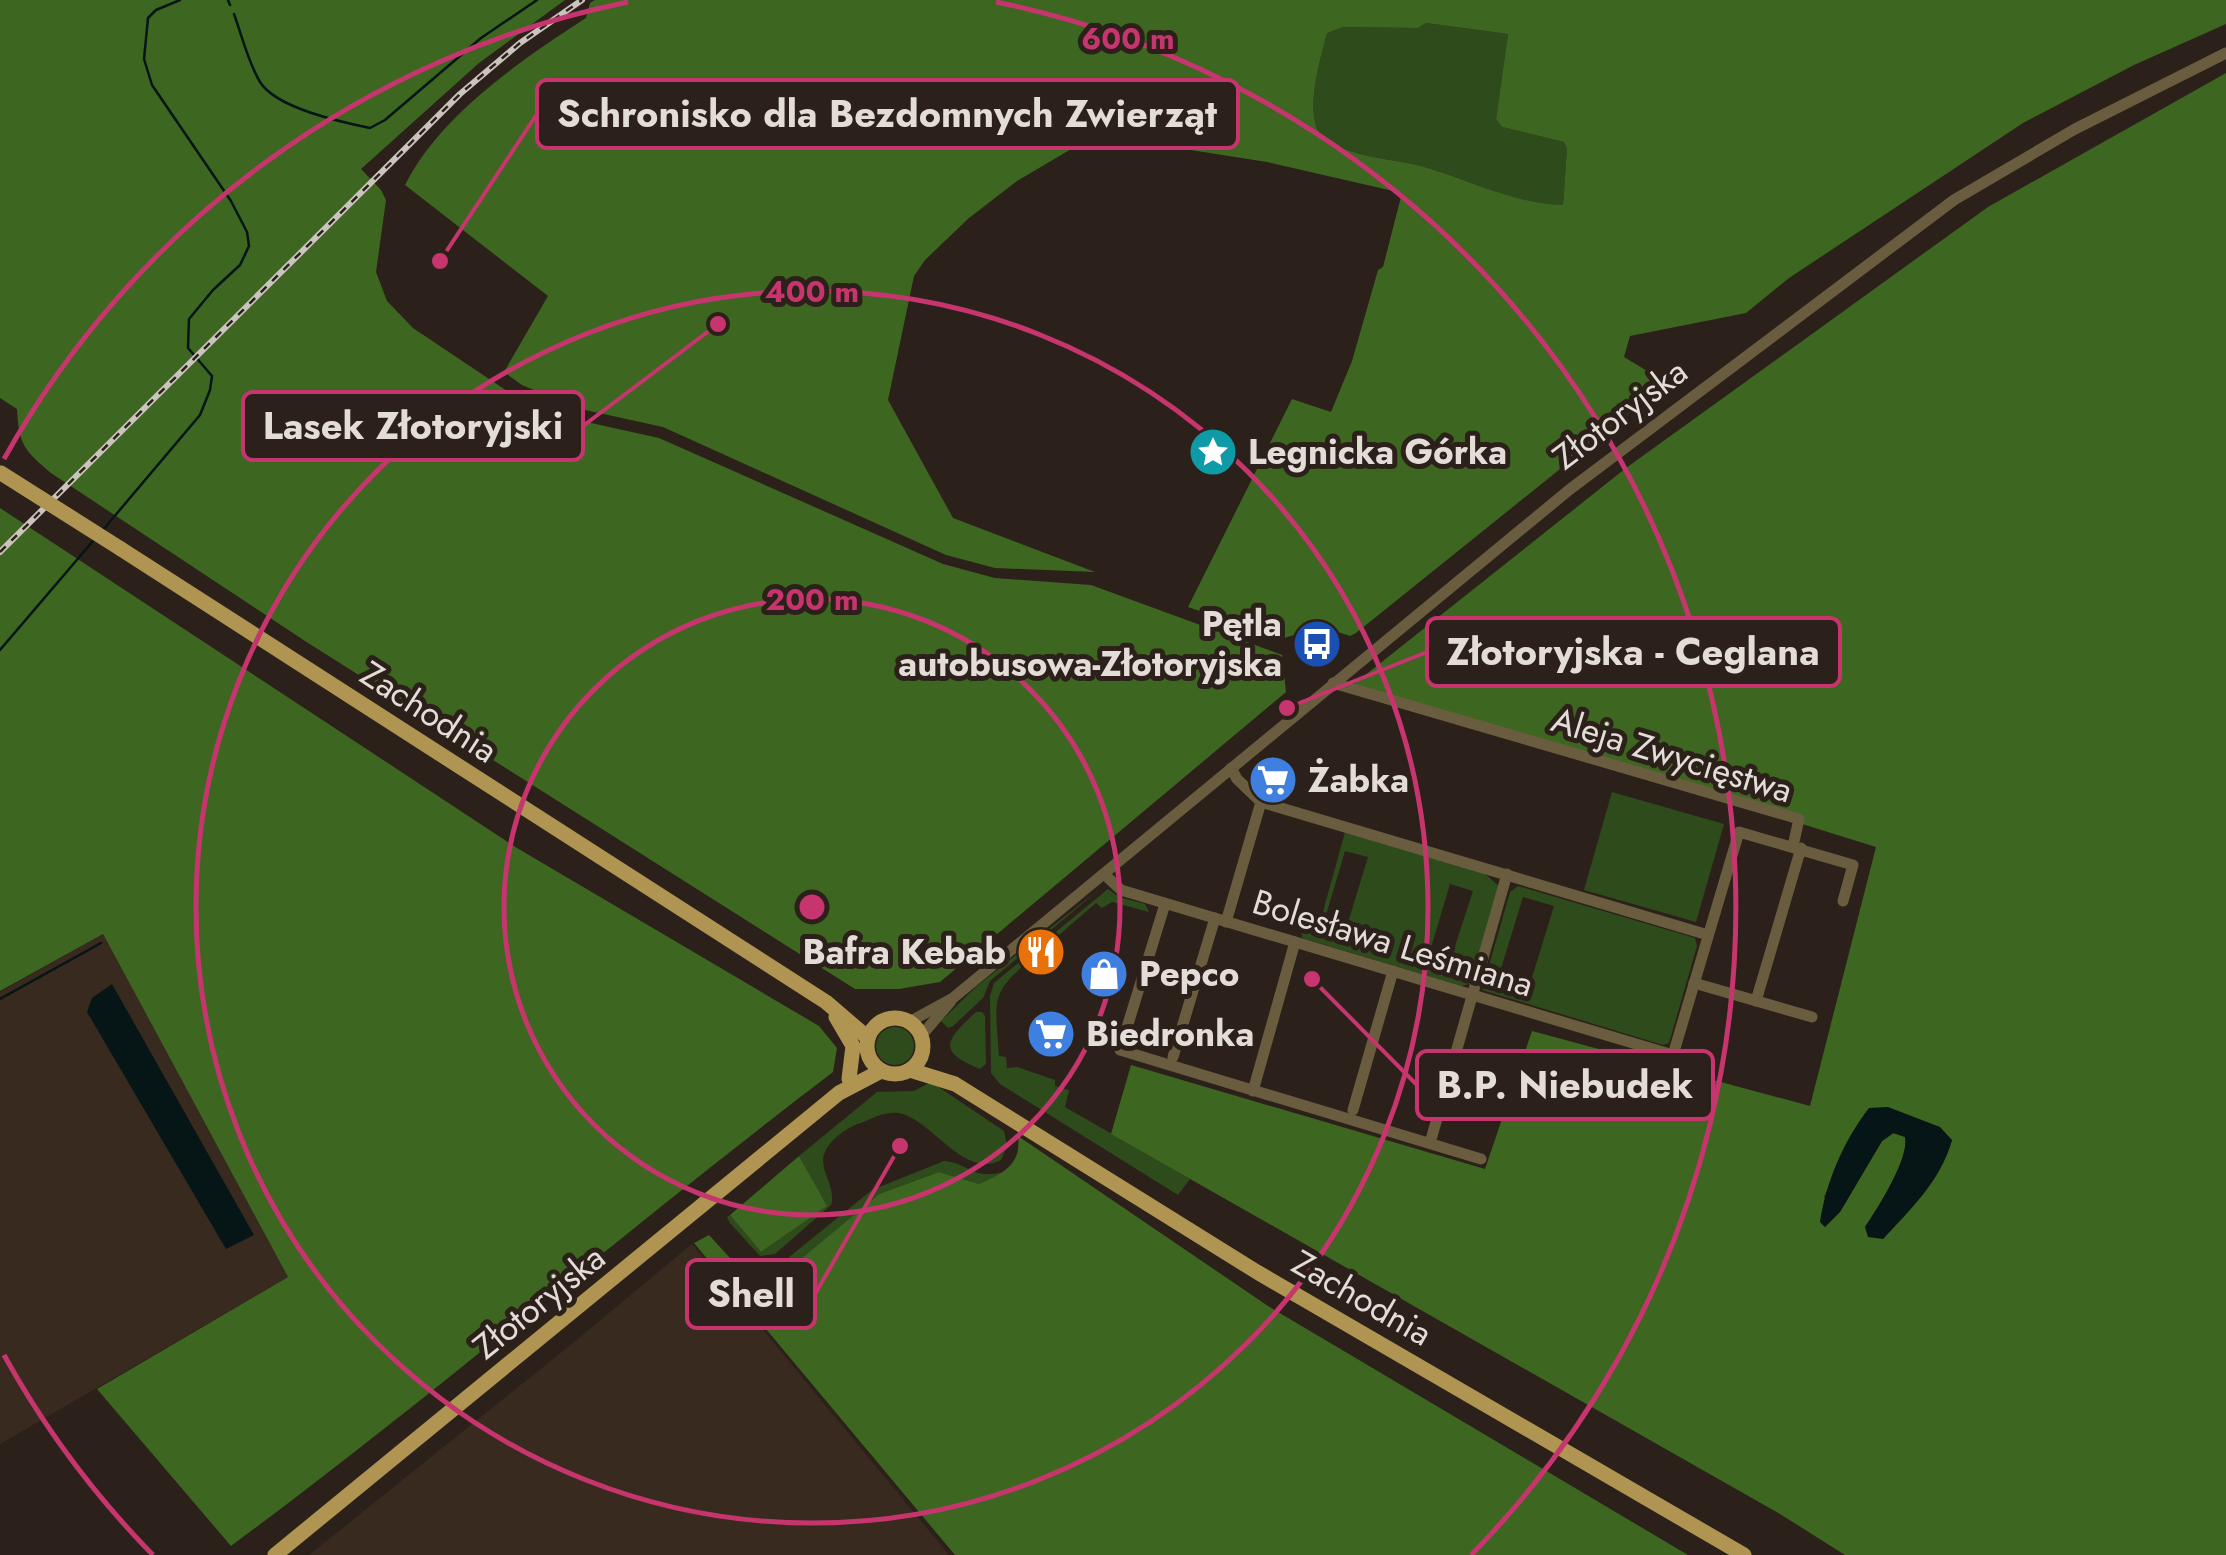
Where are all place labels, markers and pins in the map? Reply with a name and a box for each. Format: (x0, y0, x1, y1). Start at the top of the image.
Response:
callout: Schronisko dla Bezdomnych Zwierząt (537, 80, 1238, 148)
callout: Lasek Złotoryjski (243, 392, 583, 460)
place icon: Legnicka Górka (1187, 426, 1239, 478)
place label: Legnicka Górka (1248, 427, 1507, 477)
place label: Pętla autobusowa-Złotoryjska (898, 599, 1282, 689)
bus stop icon: Pętla autobusowa-Złotoryjska (1291, 618, 1343, 670)
callout: Złotoryjska - Ceglana (1427, 618, 1840, 686)
supermarket icon: Żabka (1247, 754, 1299, 806)
place label: Żabka (1308, 755, 1409, 805)
centre of rings (794, 889, 830, 925)
restaurant icon: Bafra Kebab (1015, 926, 1067, 978)
place label: Bafra Kebab (803, 927, 1006, 977)
shop icon: Pepco (1078, 948, 1130, 1000)
place label: Pepco (1139, 949, 1239, 999)
supermarket icon: Biedronka (1025, 1008, 1077, 1060)
place label: Biedronka (1086, 1009, 1254, 1059)
callout: B.P. Niebudek (1417, 1051, 1713, 1119)
callout: Shell (687, 1260, 815, 1328)

